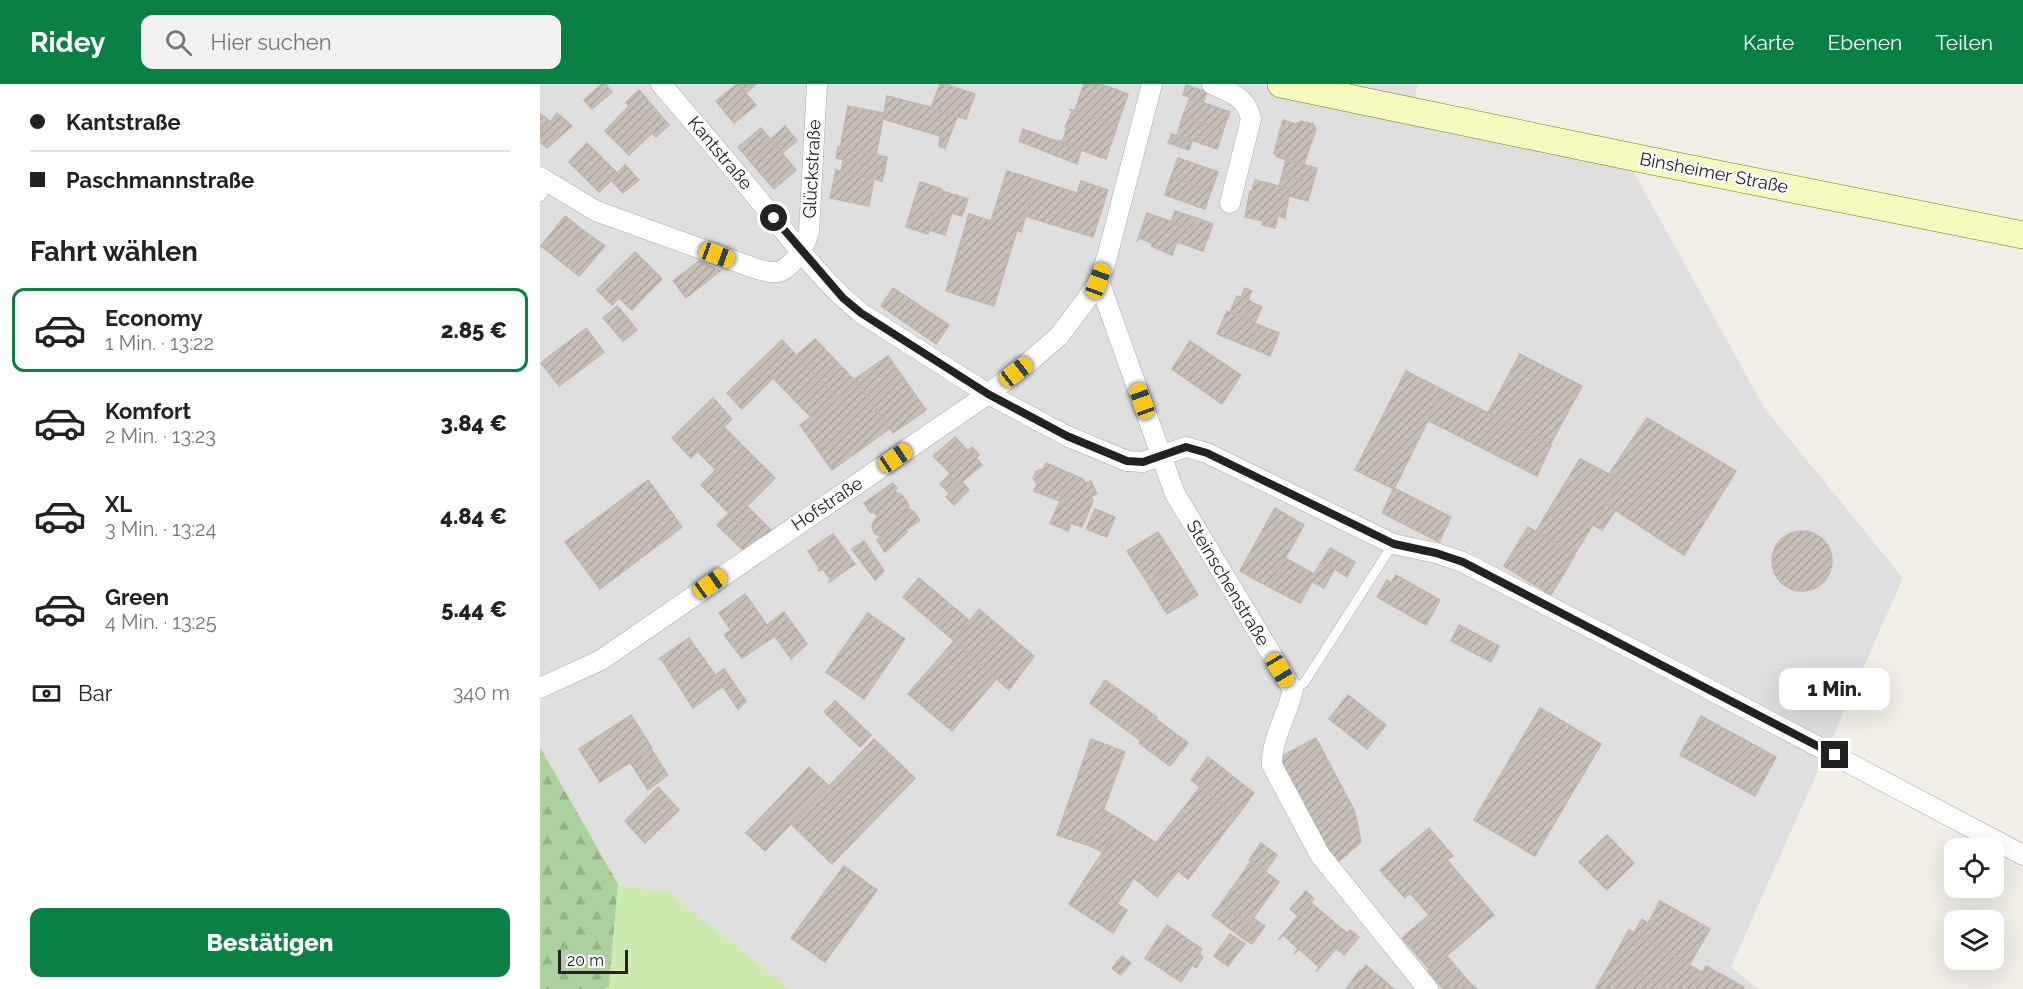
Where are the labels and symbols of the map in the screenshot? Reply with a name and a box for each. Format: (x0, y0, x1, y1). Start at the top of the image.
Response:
street label: Kantstraße (684, 112, 757, 194)
street label: Glückstraße (798, 118, 825, 219)
street label: Binsheimer Straße (1638, 148, 1791, 197)
route start (760, 204, 787, 231)
car (697, 240, 737, 270)
car (1083, 261, 1113, 301)
car (996, 354, 1036, 390)
car (1127, 381, 1157, 421)
car (875, 440, 915, 476)
street label: Hofstraße (787, 472, 866, 535)
street label: Steinschenstraße (1183, 516, 1274, 650)
car (690, 566, 730, 602)
car (1263, 650, 1297, 690)
callout: 1 Min. (1780, 668, 1890, 710)
route end (1821, 741, 1848, 768)
scale bar (558, 947, 628, 974)

